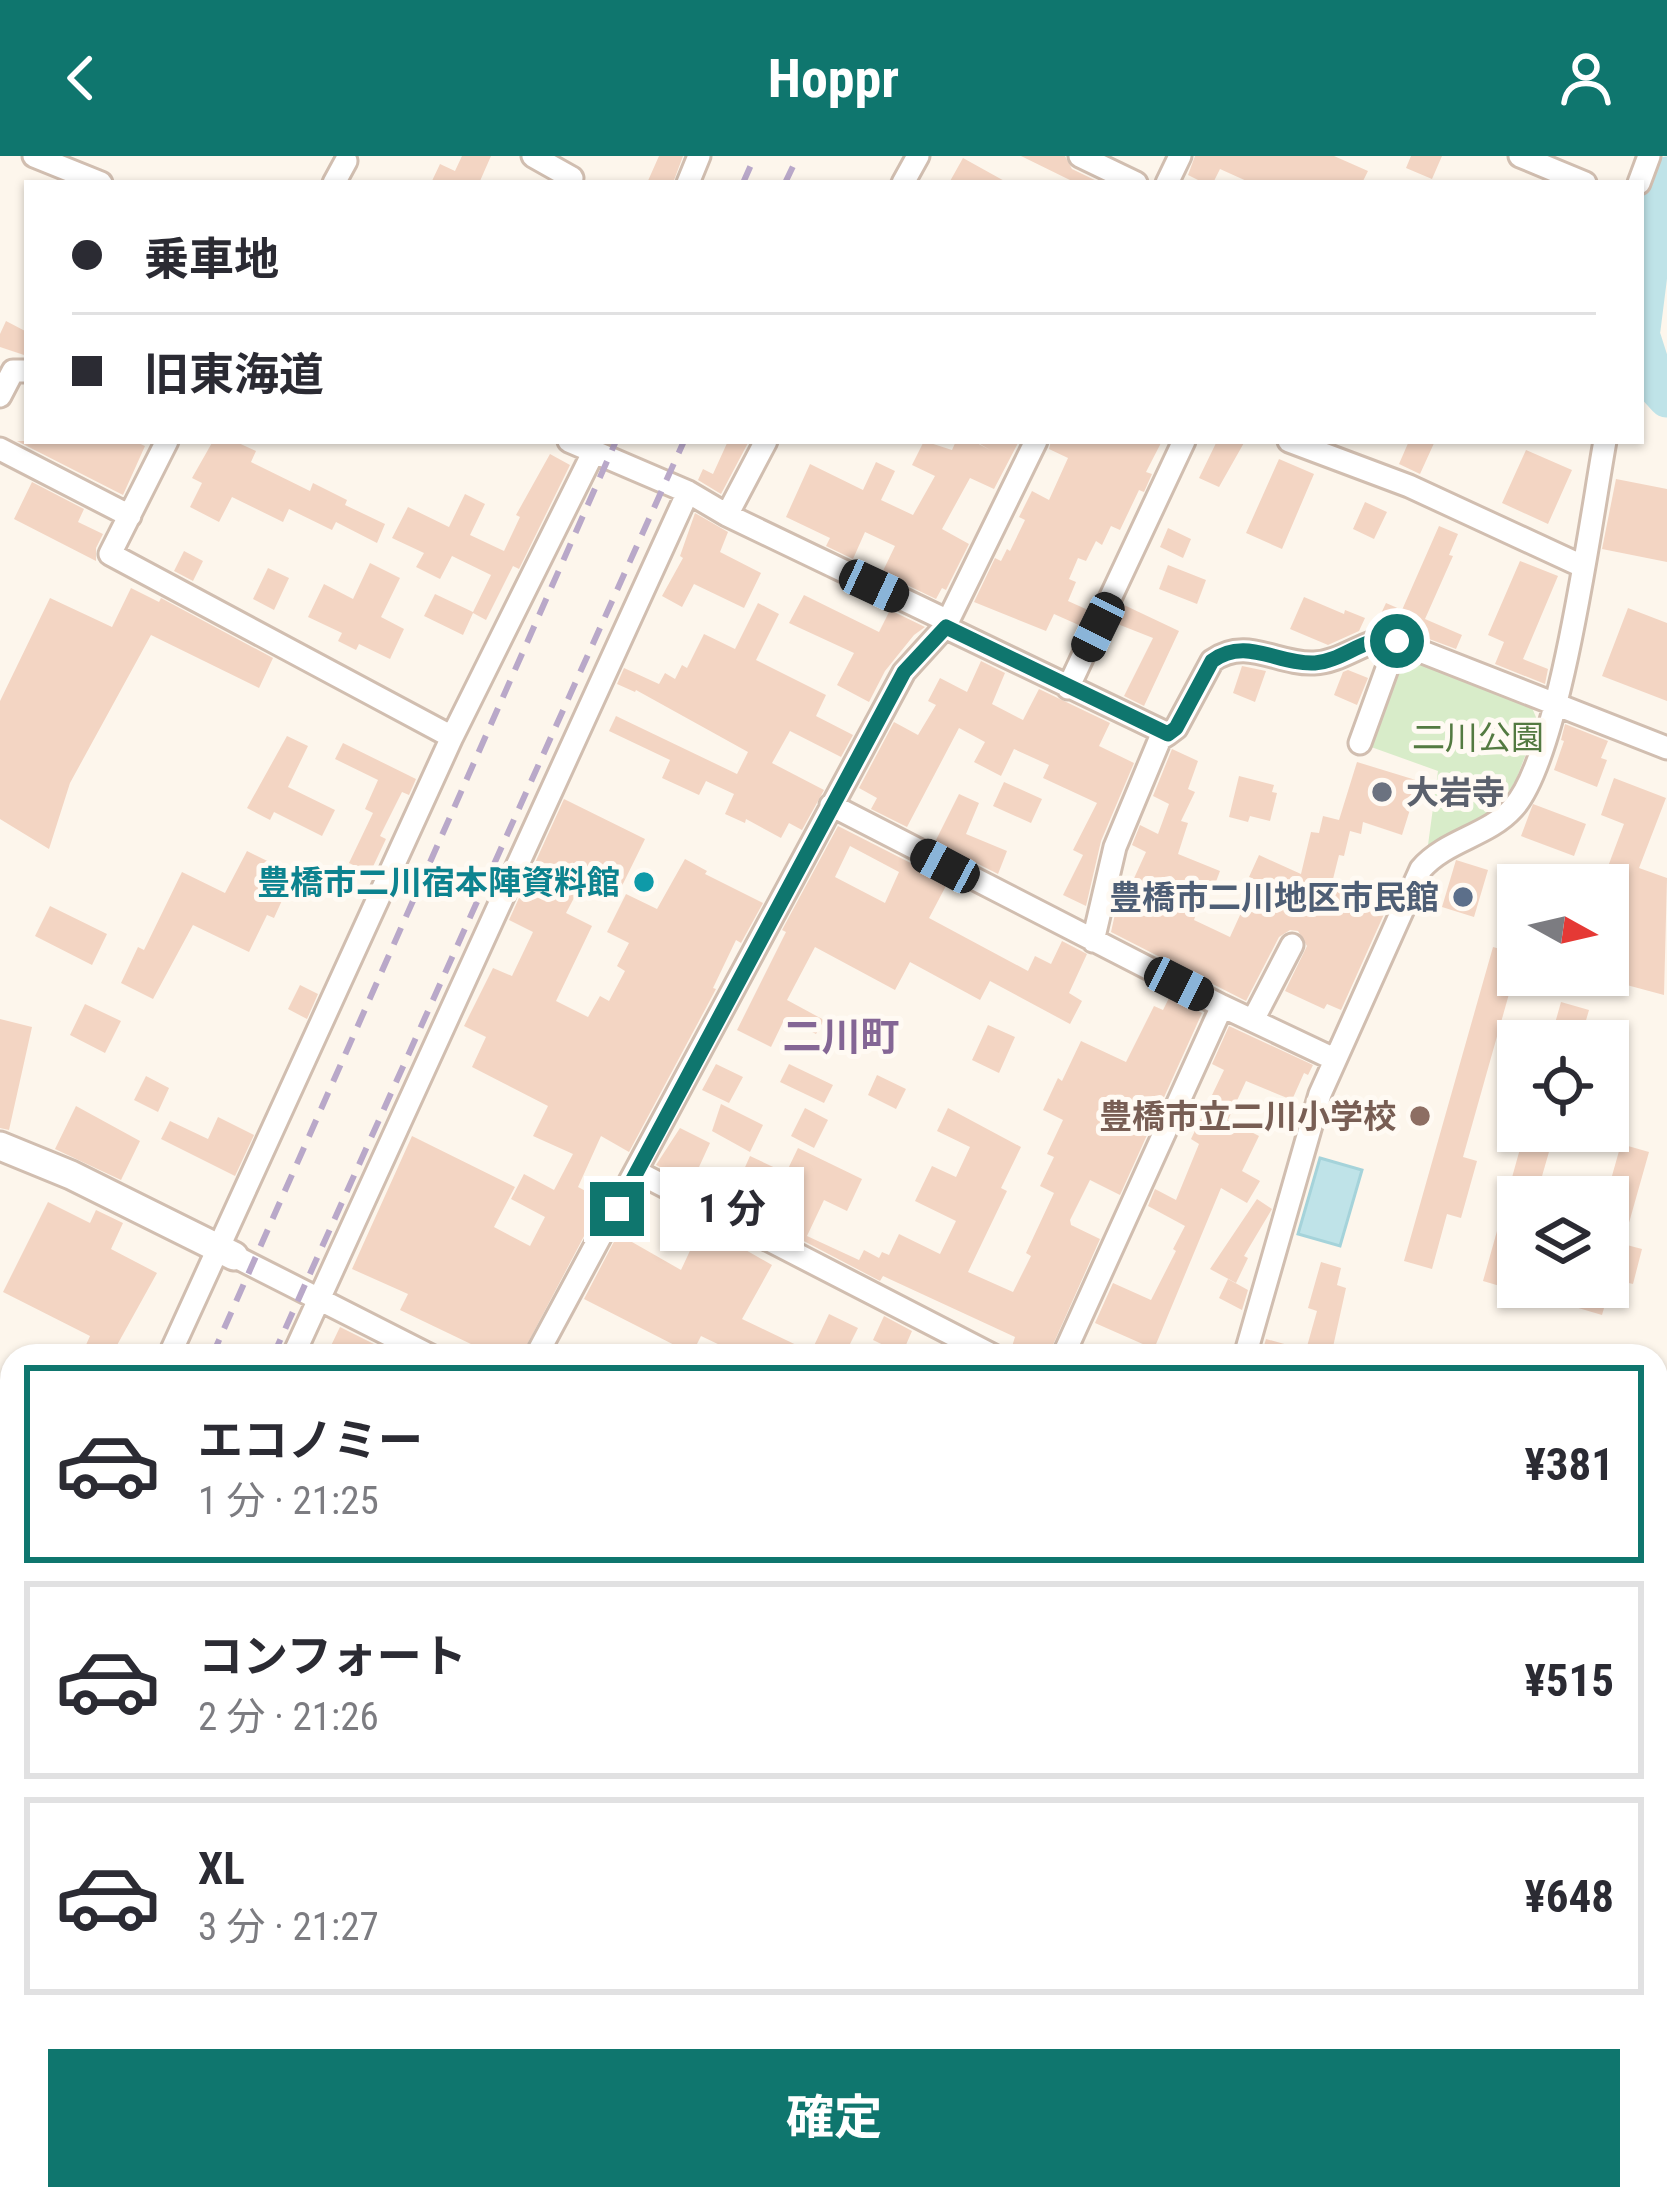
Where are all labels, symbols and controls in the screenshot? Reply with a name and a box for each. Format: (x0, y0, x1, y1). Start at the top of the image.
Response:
icon: back (48, 45, 114, 111)
icon: person (1553, 45, 1619, 111)
text: Hoppr (768, 47, 899, 110)
text: 乗車地 (144, 233, 279, 286)
text: 旧東海道 (144, 348, 324, 401)
car (834, 554, 914, 618)
car (1066, 587, 1130, 667)
route start (1370, 614, 1424, 668)
park label: 二川公園 (1412, 718, 1544, 757)
place label: 大岩寺 (1406, 773, 1505, 812)
marker: 大岩寺 (1369, 779, 1395, 805)
car (905, 833, 985, 899)
place label: 豊橋市二川宿本陣資料館 (257, 863, 620, 902)
north arrow (1497, 864, 1629, 996)
map controls (1497, 864, 1629, 1308)
marker: 豊橋市二川宿本陣資料館 (631, 869, 657, 895)
place label: 豊橋市二川地区市民館 (1109, 878, 1439, 917)
marker: 豊橋市二川地区市民館 (1450, 884, 1476, 910)
car (1139, 952, 1219, 1016)
district label: 二川町 (782, 1014, 900, 1060)
button: locate (1497, 1020, 1629, 1152)
place label: 豊橋市立二川小学校 (1099, 1097, 1396, 1136)
marker: 豊橋市立二川小学校 (1407, 1103, 1433, 1129)
callout: 1 分 (659, 1167, 803, 1251)
button: layers (1497, 1176, 1629, 1308)
route end (590, 1182, 644, 1236)
text: 1 分 (698, 1186, 766, 1232)
icon: car (54, 1410, 162, 1518)
text: エコノミー (198, 1414, 423, 1467)
text: ¥381 (1524, 1438, 1614, 1491)
text: 1 分 · 21:25 (198, 1478, 379, 1524)
icon: car (54, 1626, 162, 1734)
text: コンフォート (198, 1630, 467, 1683)
text: ¥515 (1524, 1654, 1614, 1707)
text: 2 分 · 21:26 (198, 1694, 379, 1740)
icon: car (54, 1842, 162, 1950)
text: XL (198, 1842, 245, 1895)
text: ¥648 (1524, 1870, 1614, 1923)
text: 3 分 · 21:27 (198, 1904, 379, 1950)
button: 確定 (48, 2049, 1620, 2187)

